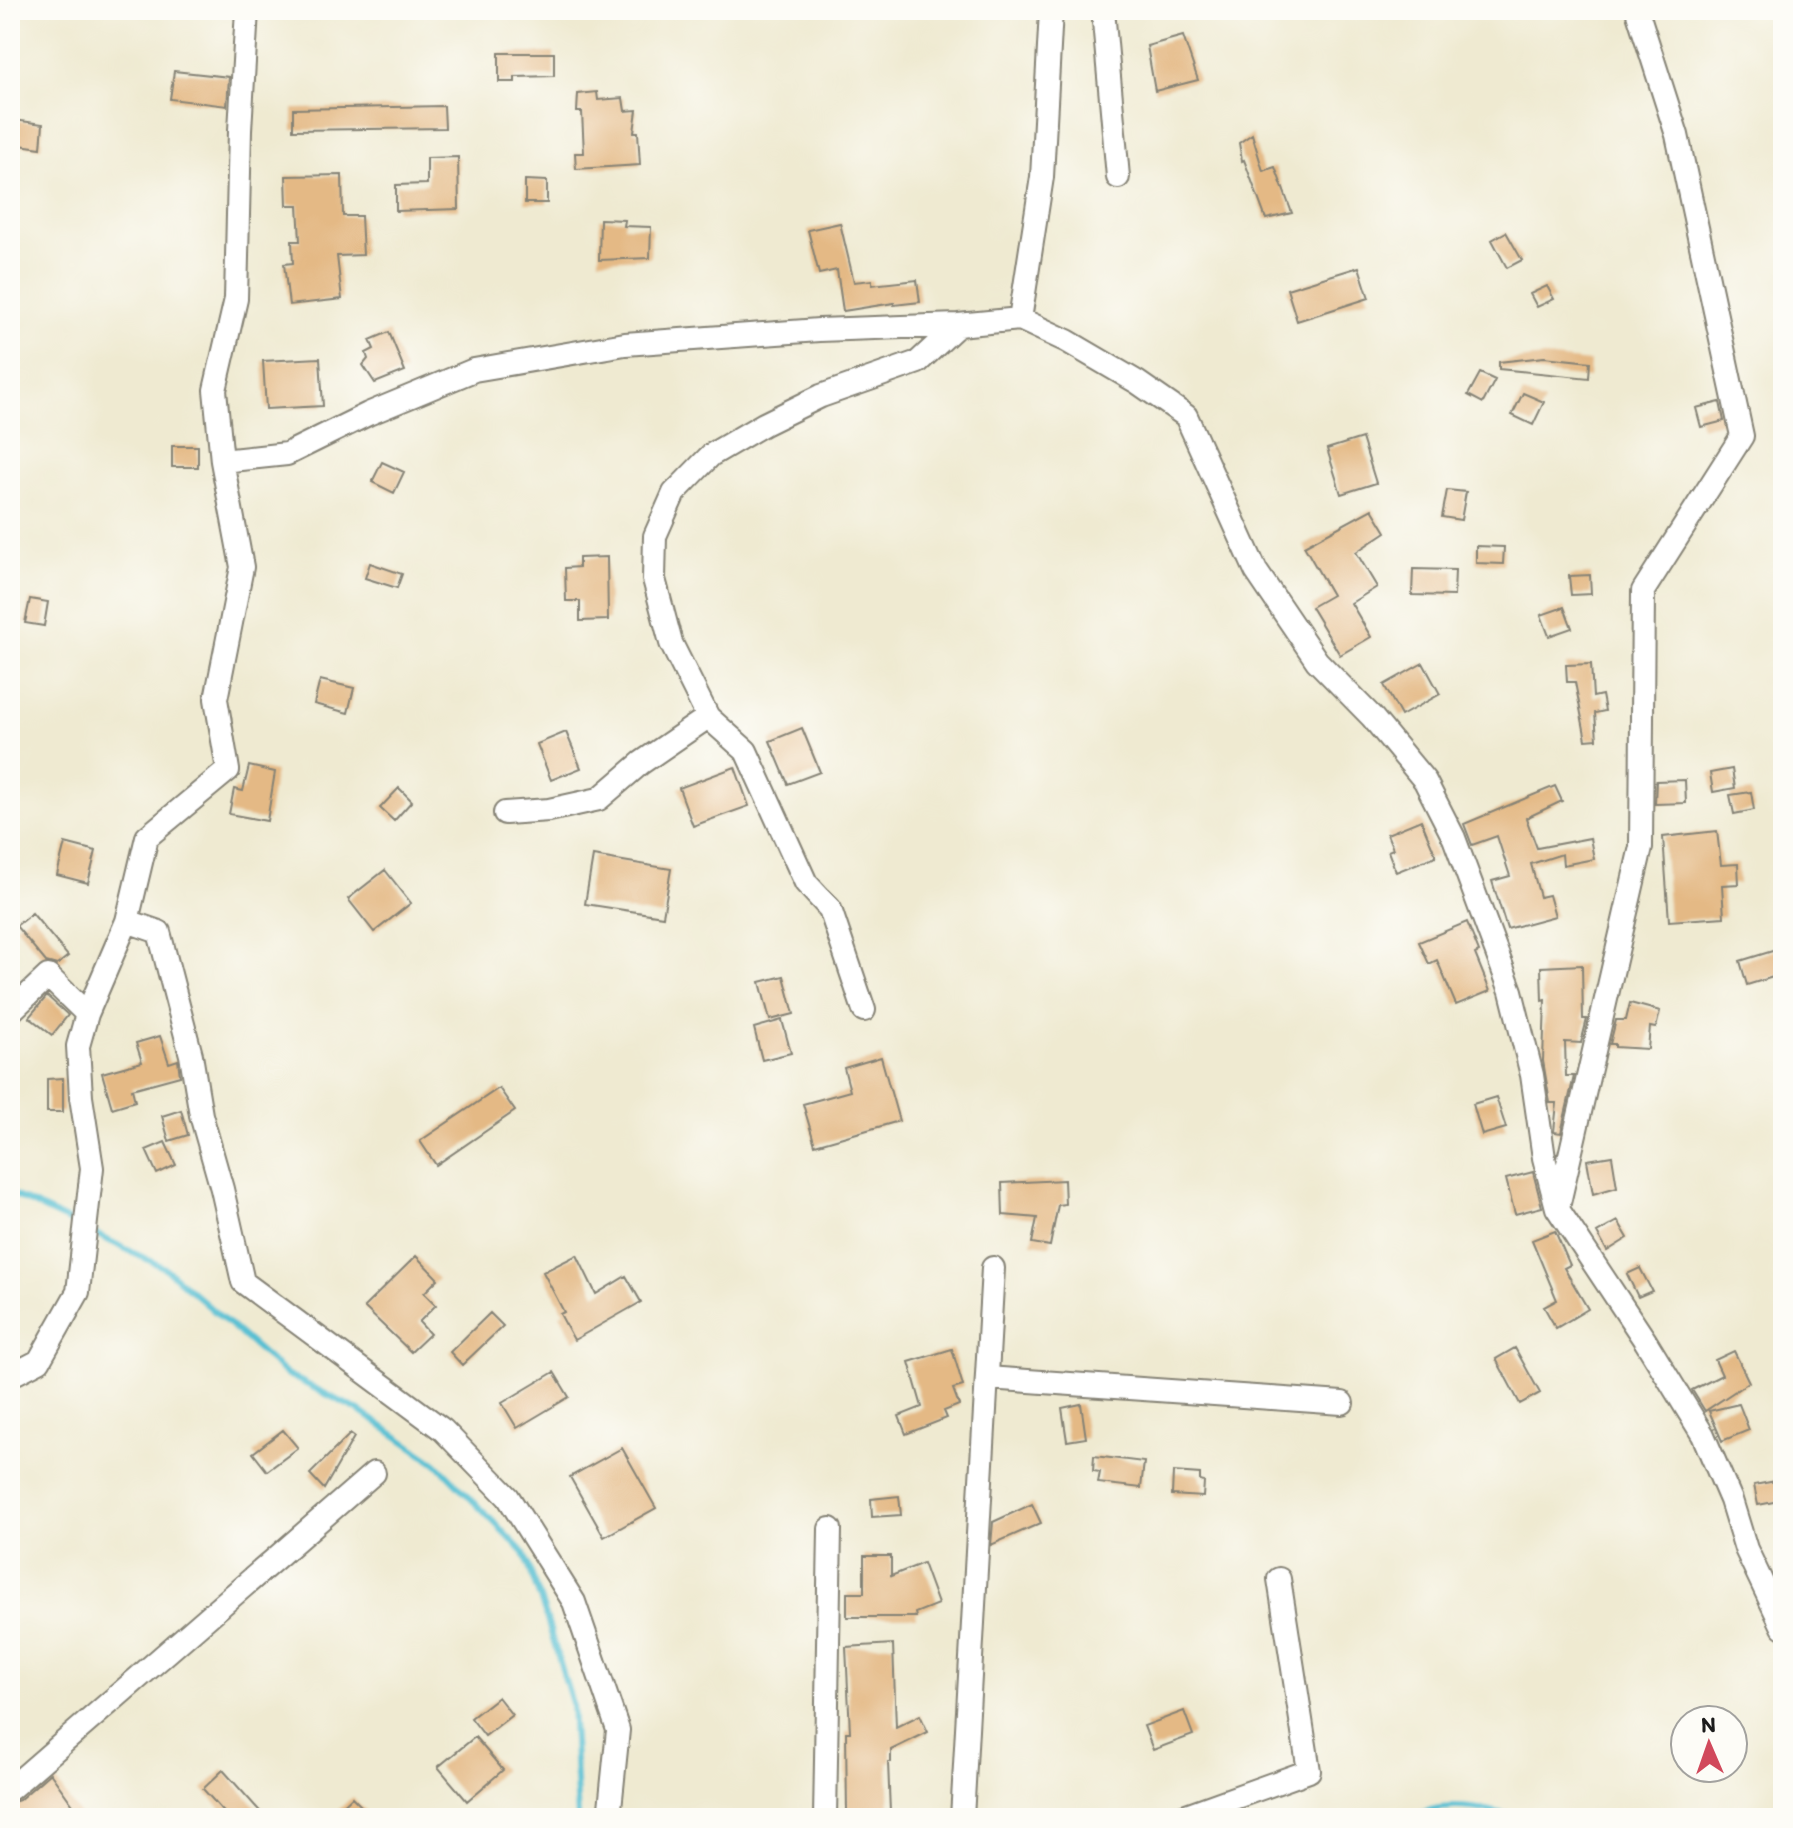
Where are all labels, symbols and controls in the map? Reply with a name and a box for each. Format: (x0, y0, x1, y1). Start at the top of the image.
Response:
north arrow (1669, 1704, 1749, 1784)
text: N (1700, 1711, 1716, 1738)

